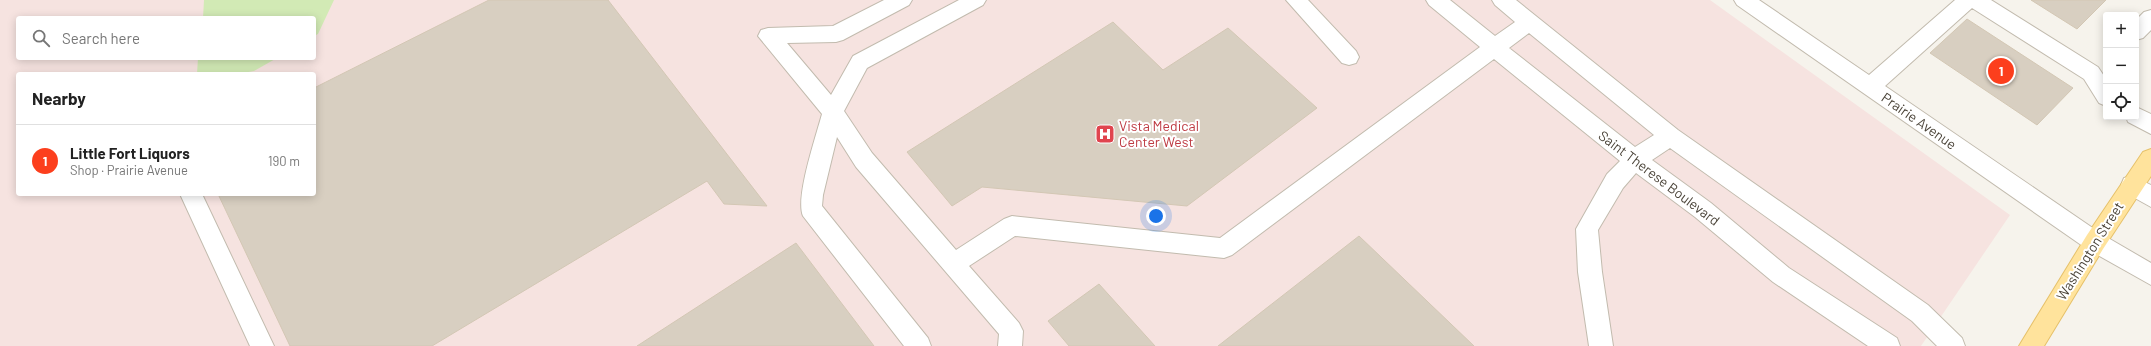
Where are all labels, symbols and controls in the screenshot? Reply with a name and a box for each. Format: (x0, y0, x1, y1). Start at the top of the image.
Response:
map controls (2103, 12, 2139, 120)
button: + (2103, 12, 2139, 48)
search box (16, 16, 316, 60)
icon: search (30, 27, 52, 49)
text: Search here (62, 29, 140, 47)
button: − (2103, 48, 2139, 84)
pin: 1 (1988, 56, 2014, 86)
button: locate (2103, 84, 2139, 120)
text: Nearby (32, 88, 86, 108)
street label: Prairie Avenue (1879, 89, 1960, 153)
place label: Vista Medical Center West (1119, 117, 1199, 150)
hospital icon: Vista Medical Center West (1094, 123, 1116, 145)
street label: Saint Therese Boulevard (1595, 126, 1723, 229)
text: Little Fort Liquors (70, 144, 190, 162)
text: 1 (43, 153, 47, 169)
text: 190 m (268, 153, 300, 169)
text: Shop · Prairie Avenue (70, 162, 188, 178)
street label: Washington Street (2052, 198, 2127, 303)
your location (1146, 206, 1166, 226)

